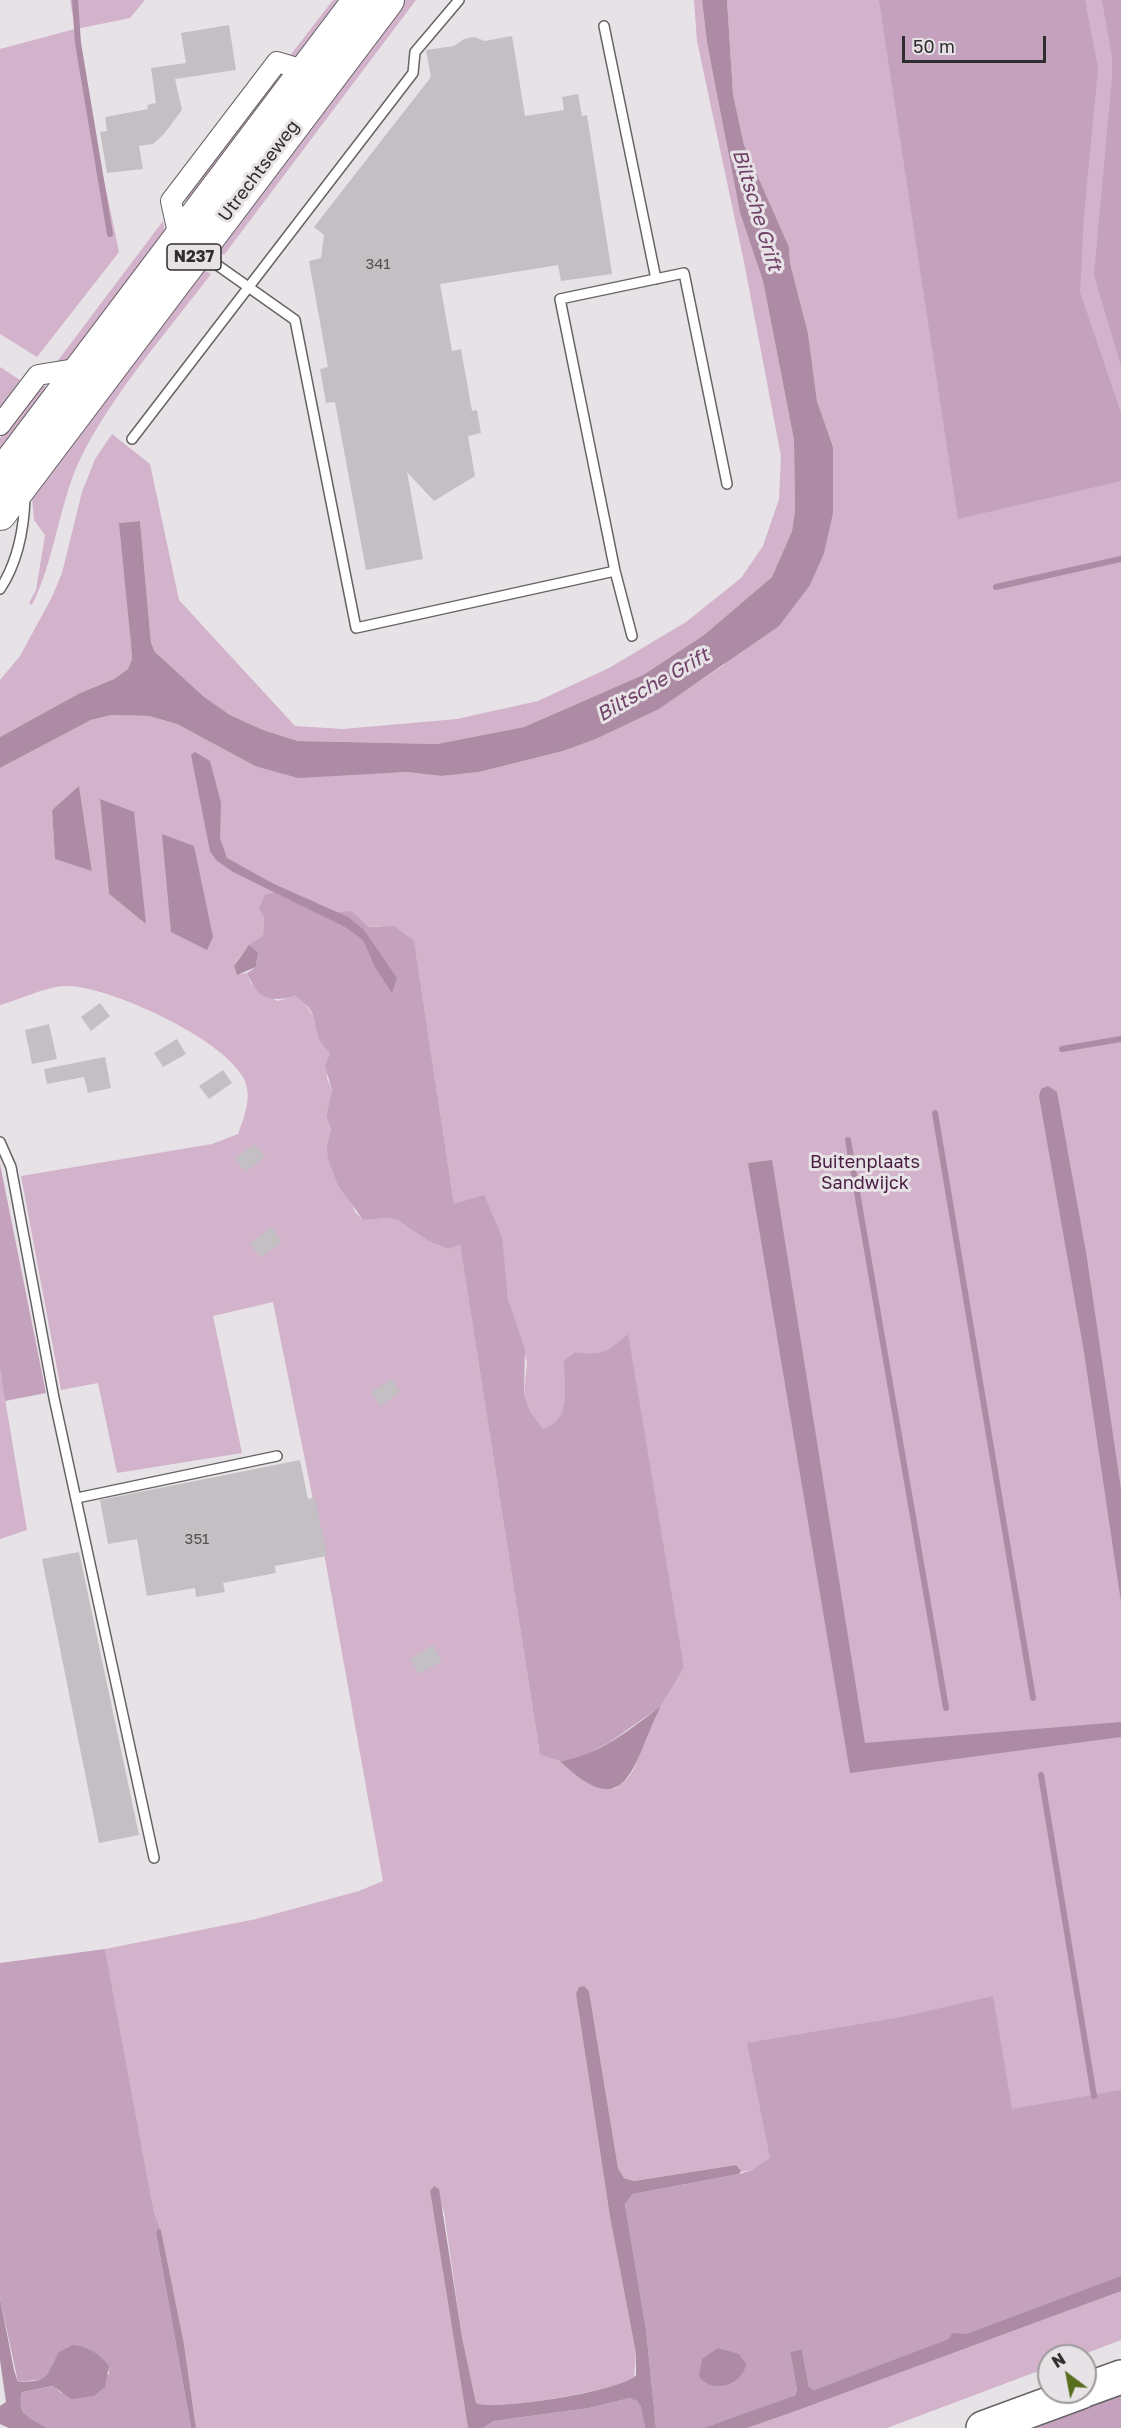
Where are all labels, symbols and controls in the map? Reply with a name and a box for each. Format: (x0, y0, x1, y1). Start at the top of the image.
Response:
scale bar (905, 24, 1049, 62)
text: 50 m (913, 35, 955, 57)
street label: Utrechtseweg (214, 116, 304, 226)
water label: Biltsche Grift (727, 146, 787, 274)
road number: N237 (167, 244, 221, 270)
house number: 341 (365, 255, 391, 273)
water label: Biltsche Grift (592, 643, 714, 727)
park label: Buitenplaats Sandwijck (810, 1151, 920, 1194)
house number: 351 (185, 1530, 209, 1548)
north arrow (1037, 2344, 1097, 2404)
text: N (1048, 2349, 1069, 2372)

